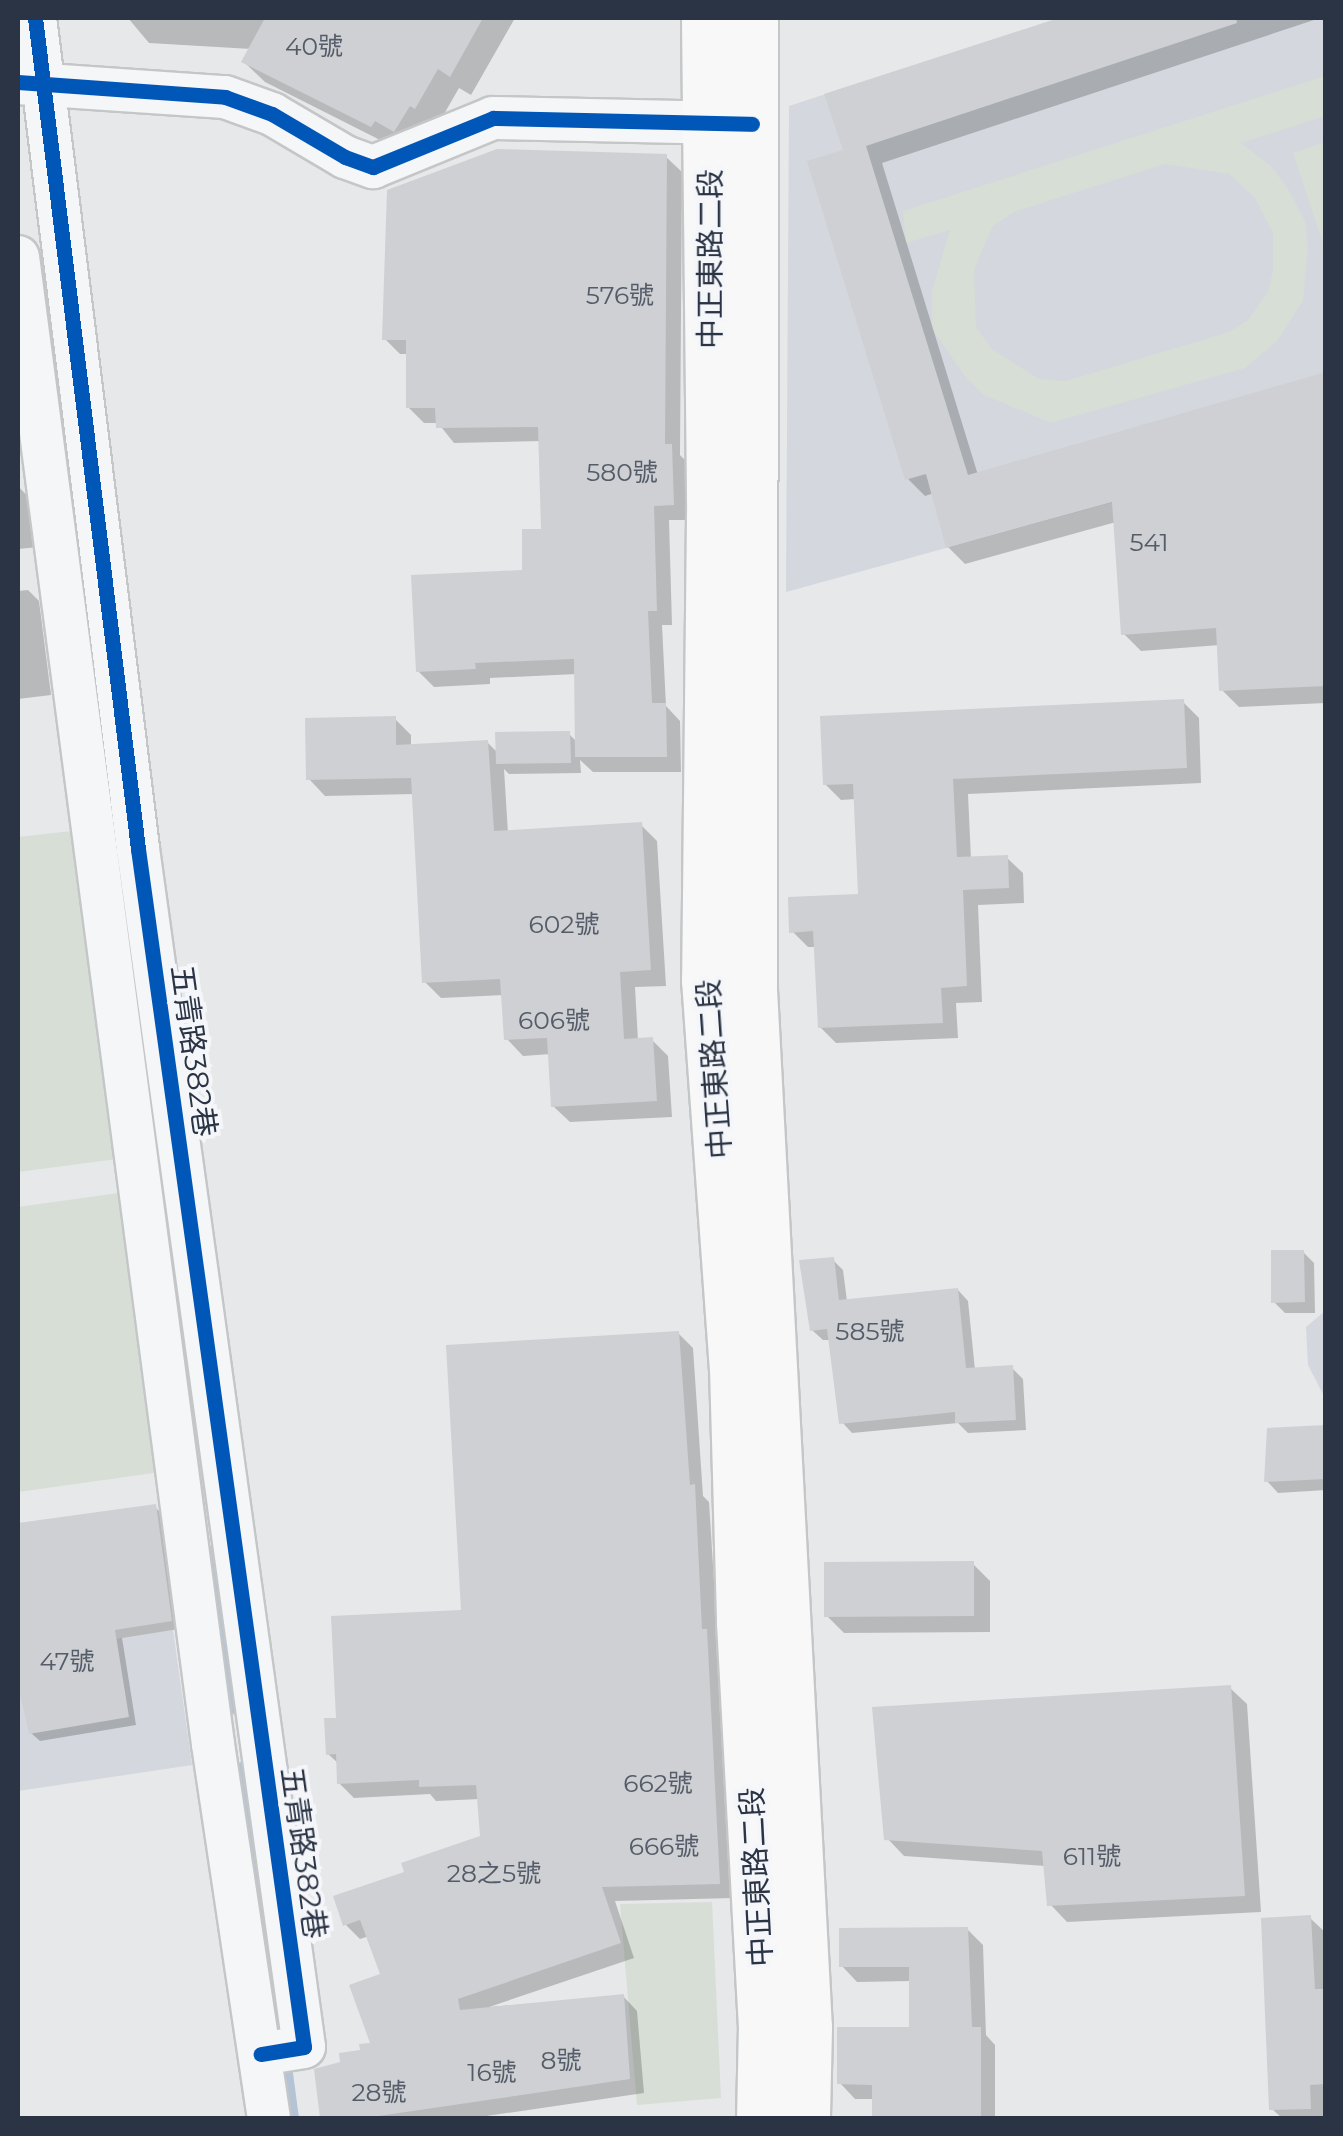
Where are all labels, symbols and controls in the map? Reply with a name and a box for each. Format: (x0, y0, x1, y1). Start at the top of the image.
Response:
house number: 40號 (285, 31, 343, 61)
street label: 中正東路二段 (693, 169, 729, 349)
house number: 576號 (586, 280, 654, 310)
house number: 580號 (586, 457, 658, 487)
house number: 541 (1129, 527, 1169, 557)
house number: 602號 (529, 909, 599, 939)
street label: 五青路382巷 (163, 963, 223, 1139)
street label: 中正東路二段 (691, 978, 739, 1160)
house number: 606號 (518, 1005, 590, 1035)
house number: 585號 (835, 1316, 905, 1346)
house number: 47號 (39, 1646, 95, 1676)
street label: 五青路382巷 (273, 1765, 333, 1941)
house number: 662號 (623, 1768, 693, 1798)
street label: 中正東路二段 (734, 1786, 780, 1968)
house number: 666號 (629, 1831, 699, 1861)
house number: 611號 (1063, 1841, 1121, 1871)
house number: 28之5號 (447, 1858, 541, 1888)
house number: 8號 (541, 2045, 581, 2075)
house number: 16號 (467, 2057, 517, 2087)
house number: 28號 (351, 2077, 407, 2107)

